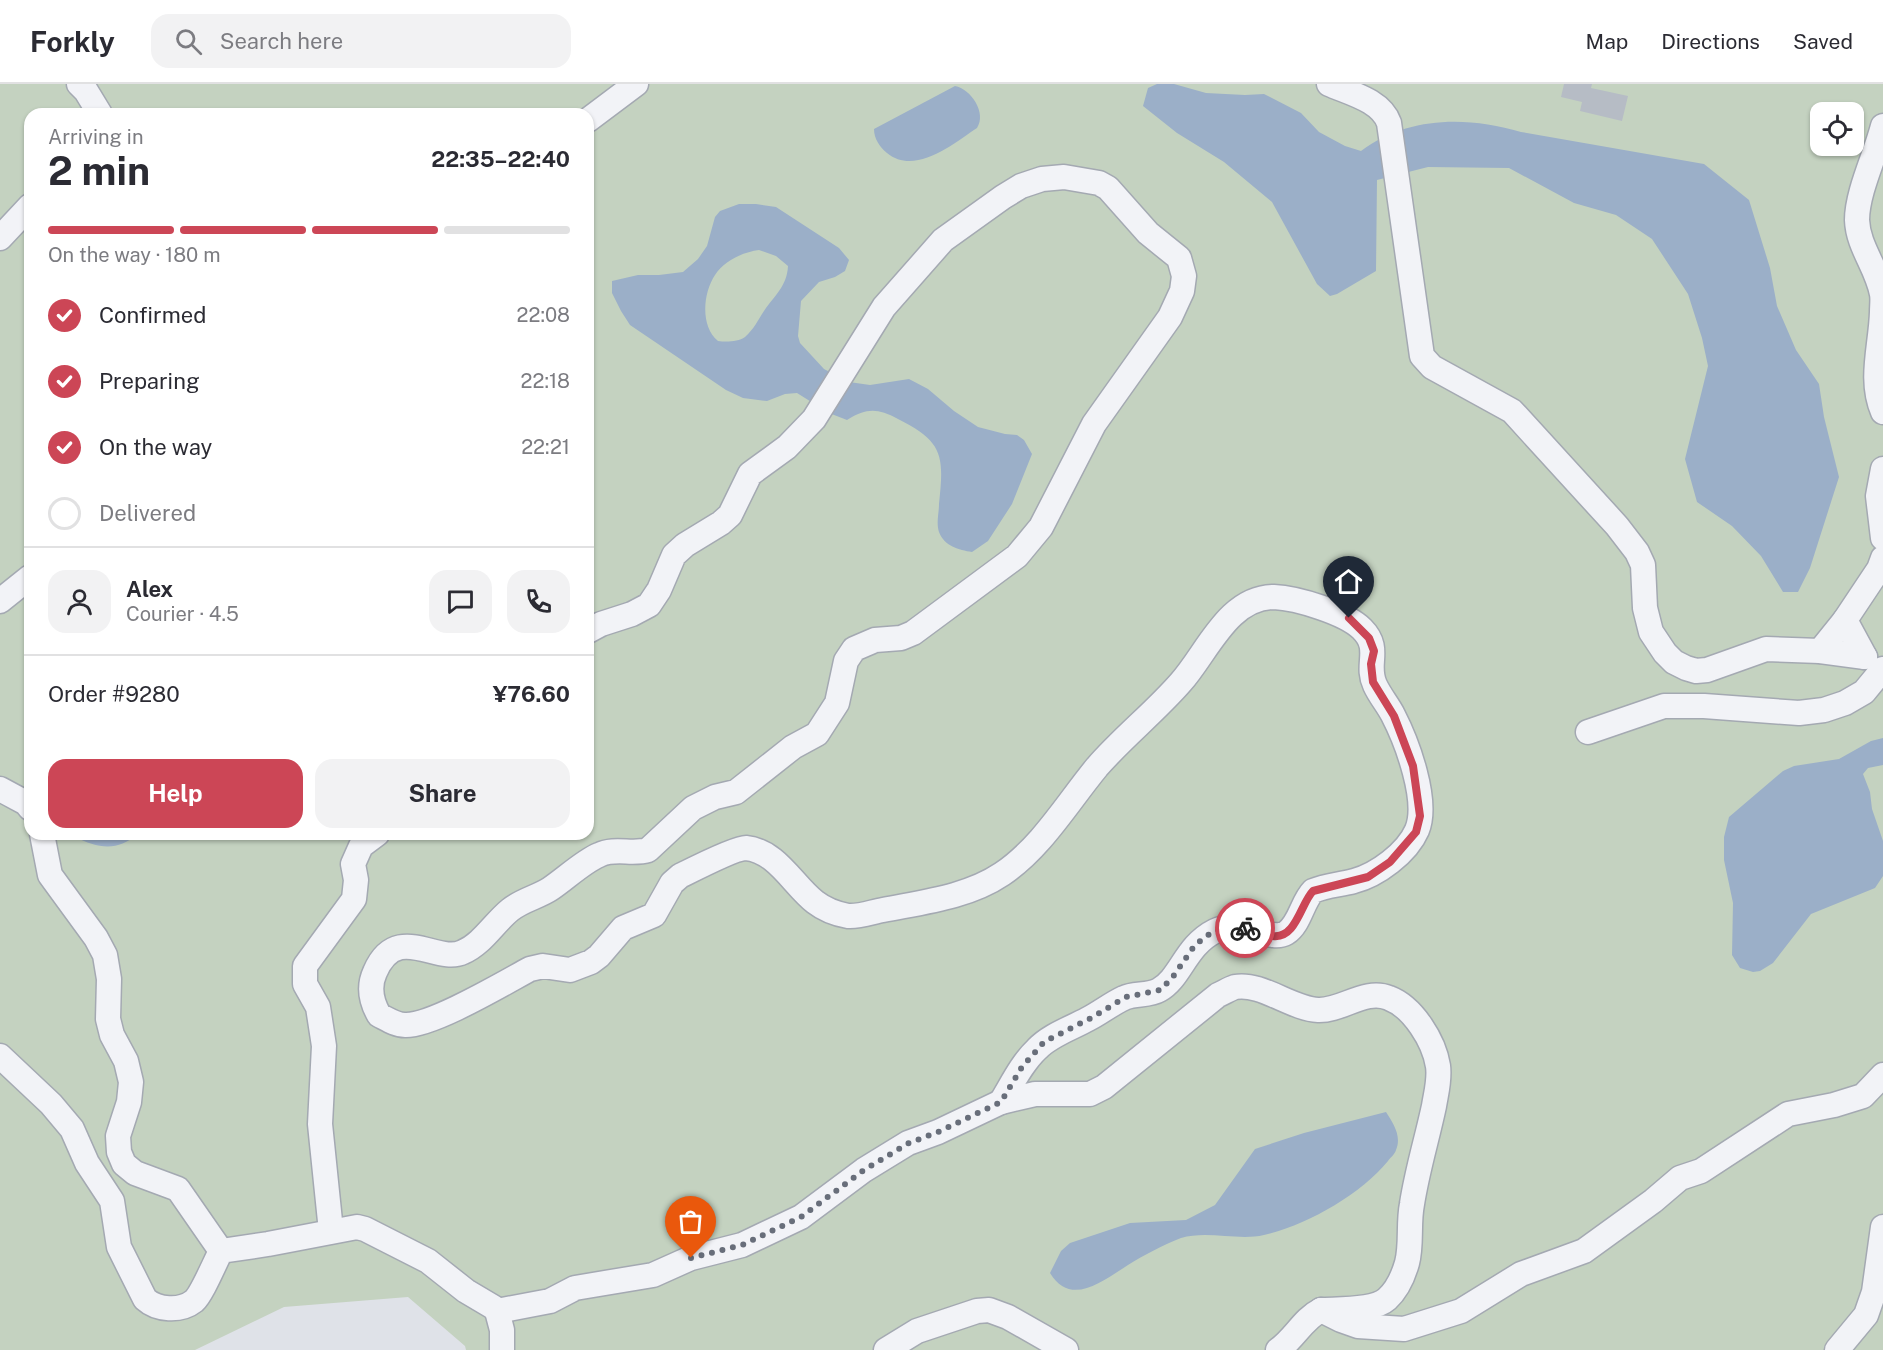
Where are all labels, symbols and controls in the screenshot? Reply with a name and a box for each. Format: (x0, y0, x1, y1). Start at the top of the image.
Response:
search box (151, 14, 571, 68)
text: Forkly (30, 25, 115, 58)
icon: search (172, 25, 205, 58)
text: Search here (220, 28, 343, 54)
text: Map (1586, 29, 1628, 54)
text: Directions (1661, 29, 1760, 54)
text: Saved (1793, 29, 1853, 54)
map controls (1810, 102, 1864, 156)
button: locate (1810, 102, 1864, 156)
text: Arriving in (48, 125, 143, 149)
text: 22:35–22:40 (431, 146, 570, 172)
text: 2 min (48, 148, 150, 194)
text: On the way · 180 m (48, 243, 220, 267)
icon: check (48, 299, 81, 332)
text: Confirmed (99, 302, 206, 328)
text: 22:08 (517, 303, 570, 327)
icon: check (48, 365, 81, 398)
text: Preparing (99, 368, 200, 394)
text: 22:18 (521, 369, 570, 393)
icon: check (48, 431, 81, 464)
text: On the way (99, 434, 212, 460)
text: 22:21 (521, 435, 570, 459)
text: Delivered (99, 500, 196, 526)
pin (1323, 556, 1374, 618)
icon: home (1332, 565, 1365, 598)
button: person (48, 570, 111, 633)
button: chat (429, 570, 492, 633)
button: phone (507, 570, 570, 633)
text: Alex (126, 576, 173, 602)
text: Courier · 4.5 (126, 602, 239, 626)
text: Order #9280 (48, 681, 180, 707)
text: ¥76.60 (493, 681, 570, 707)
button: Help (48, 759, 303, 828)
button: Share (315, 759, 570, 828)
courier (1215, 898, 1275, 958)
icon: bike (1229, 912, 1262, 945)
pin (665, 1196, 716, 1258)
icon: bag (674, 1205, 707, 1238)

